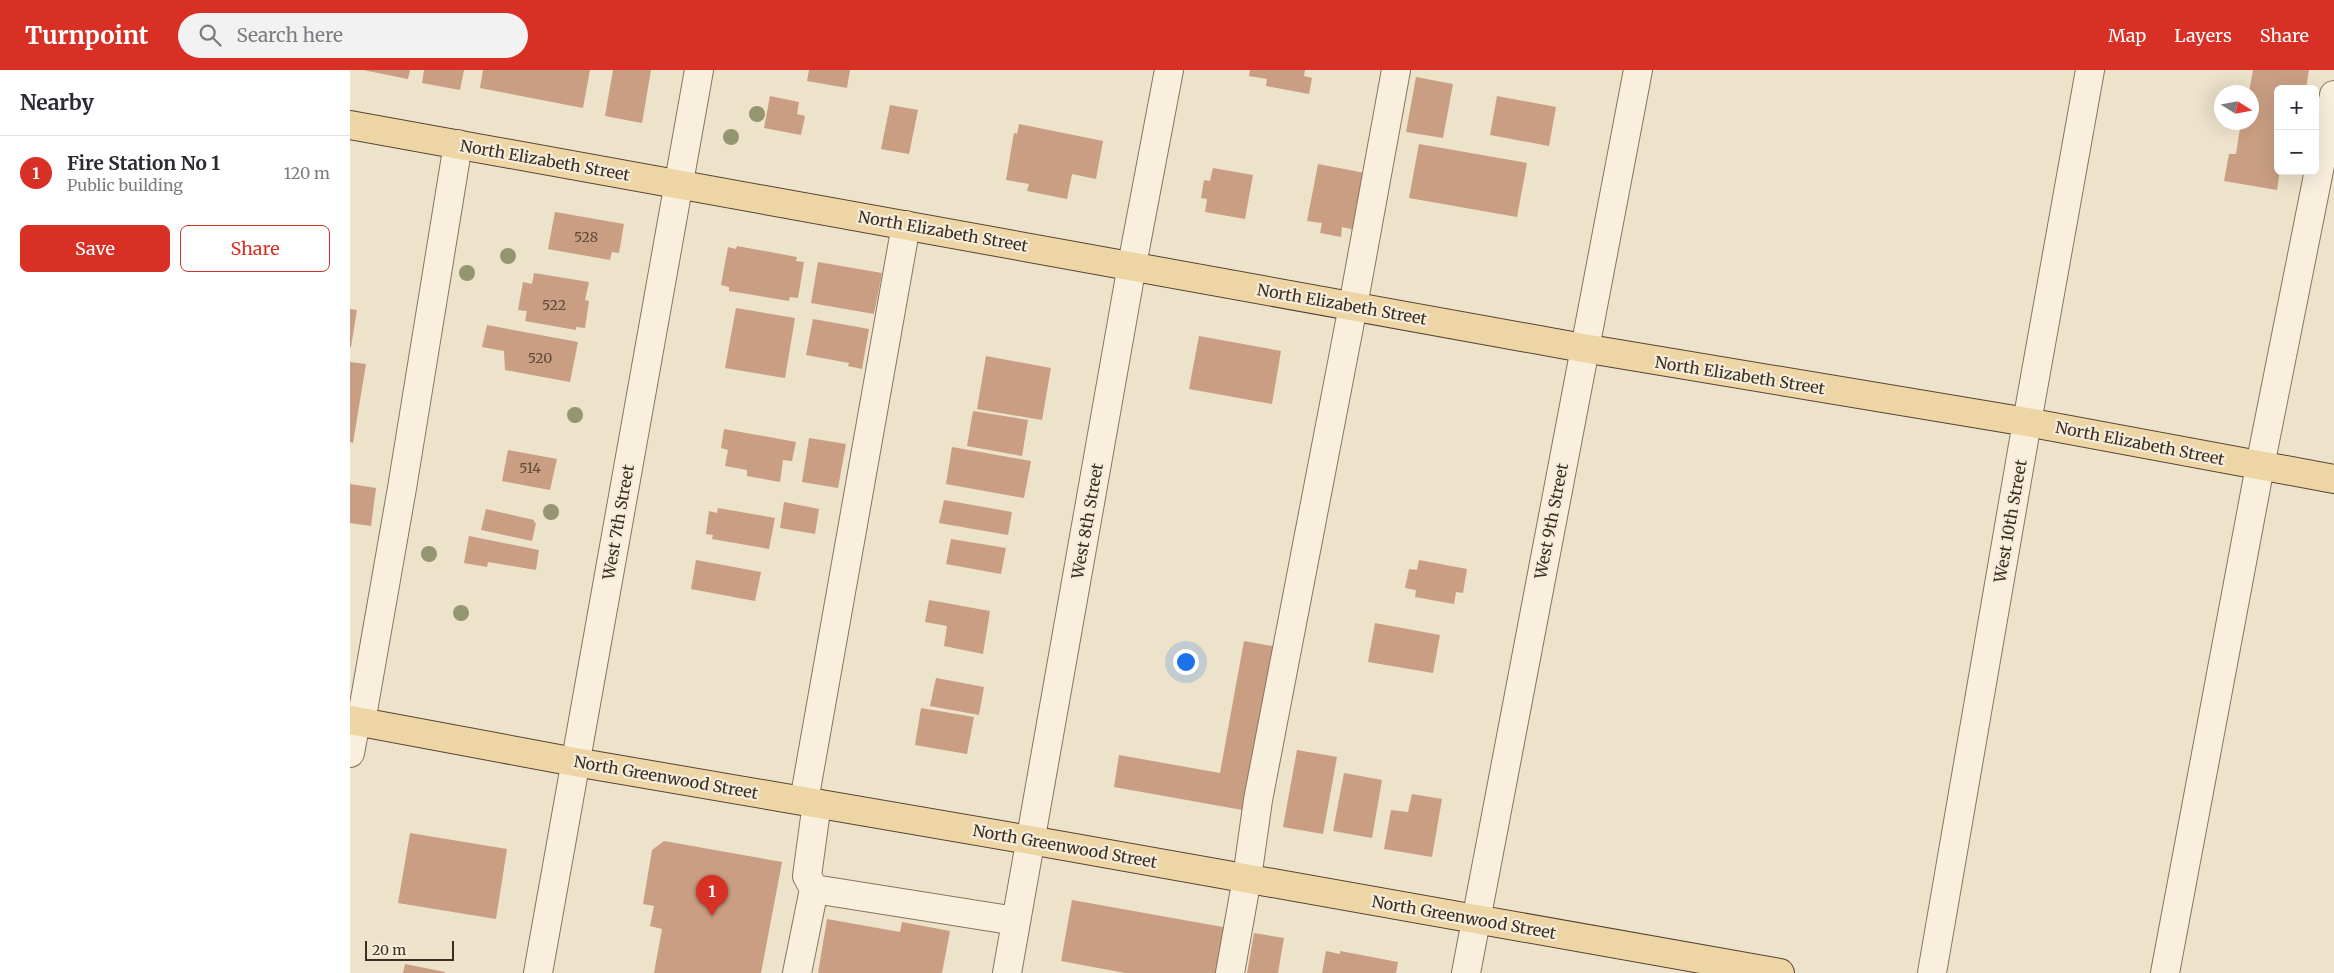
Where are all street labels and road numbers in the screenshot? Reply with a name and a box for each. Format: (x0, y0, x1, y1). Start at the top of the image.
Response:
street label: North Elizabeth Street (459, 135, 632, 185)
street label: North Elizabeth Street (857, 206, 1030, 256)
street label: North Elizabeth Street (1256, 279, 1429, 329)
street label: North Elizabeth Street (1654, 352, 1827, 398)
street label: North Elizabeth Street (2054, 417, 2227, 469)
street label: West 10th Street (1989, 457, 2031, 585)
street label: West 8th Street (1067, 461, 1107, 582)
street label: West 9th Street (1530, 461, 1572, 582)
street label: West 7th Street (598, 462, 638, 582)
street label: North Greenwood Street (572, 751, 760, 803)
street label: North Greenwood Street (971, 820, 1159, 872)
street label: North Greenwood Street (1370, 891, 1558, 943)

